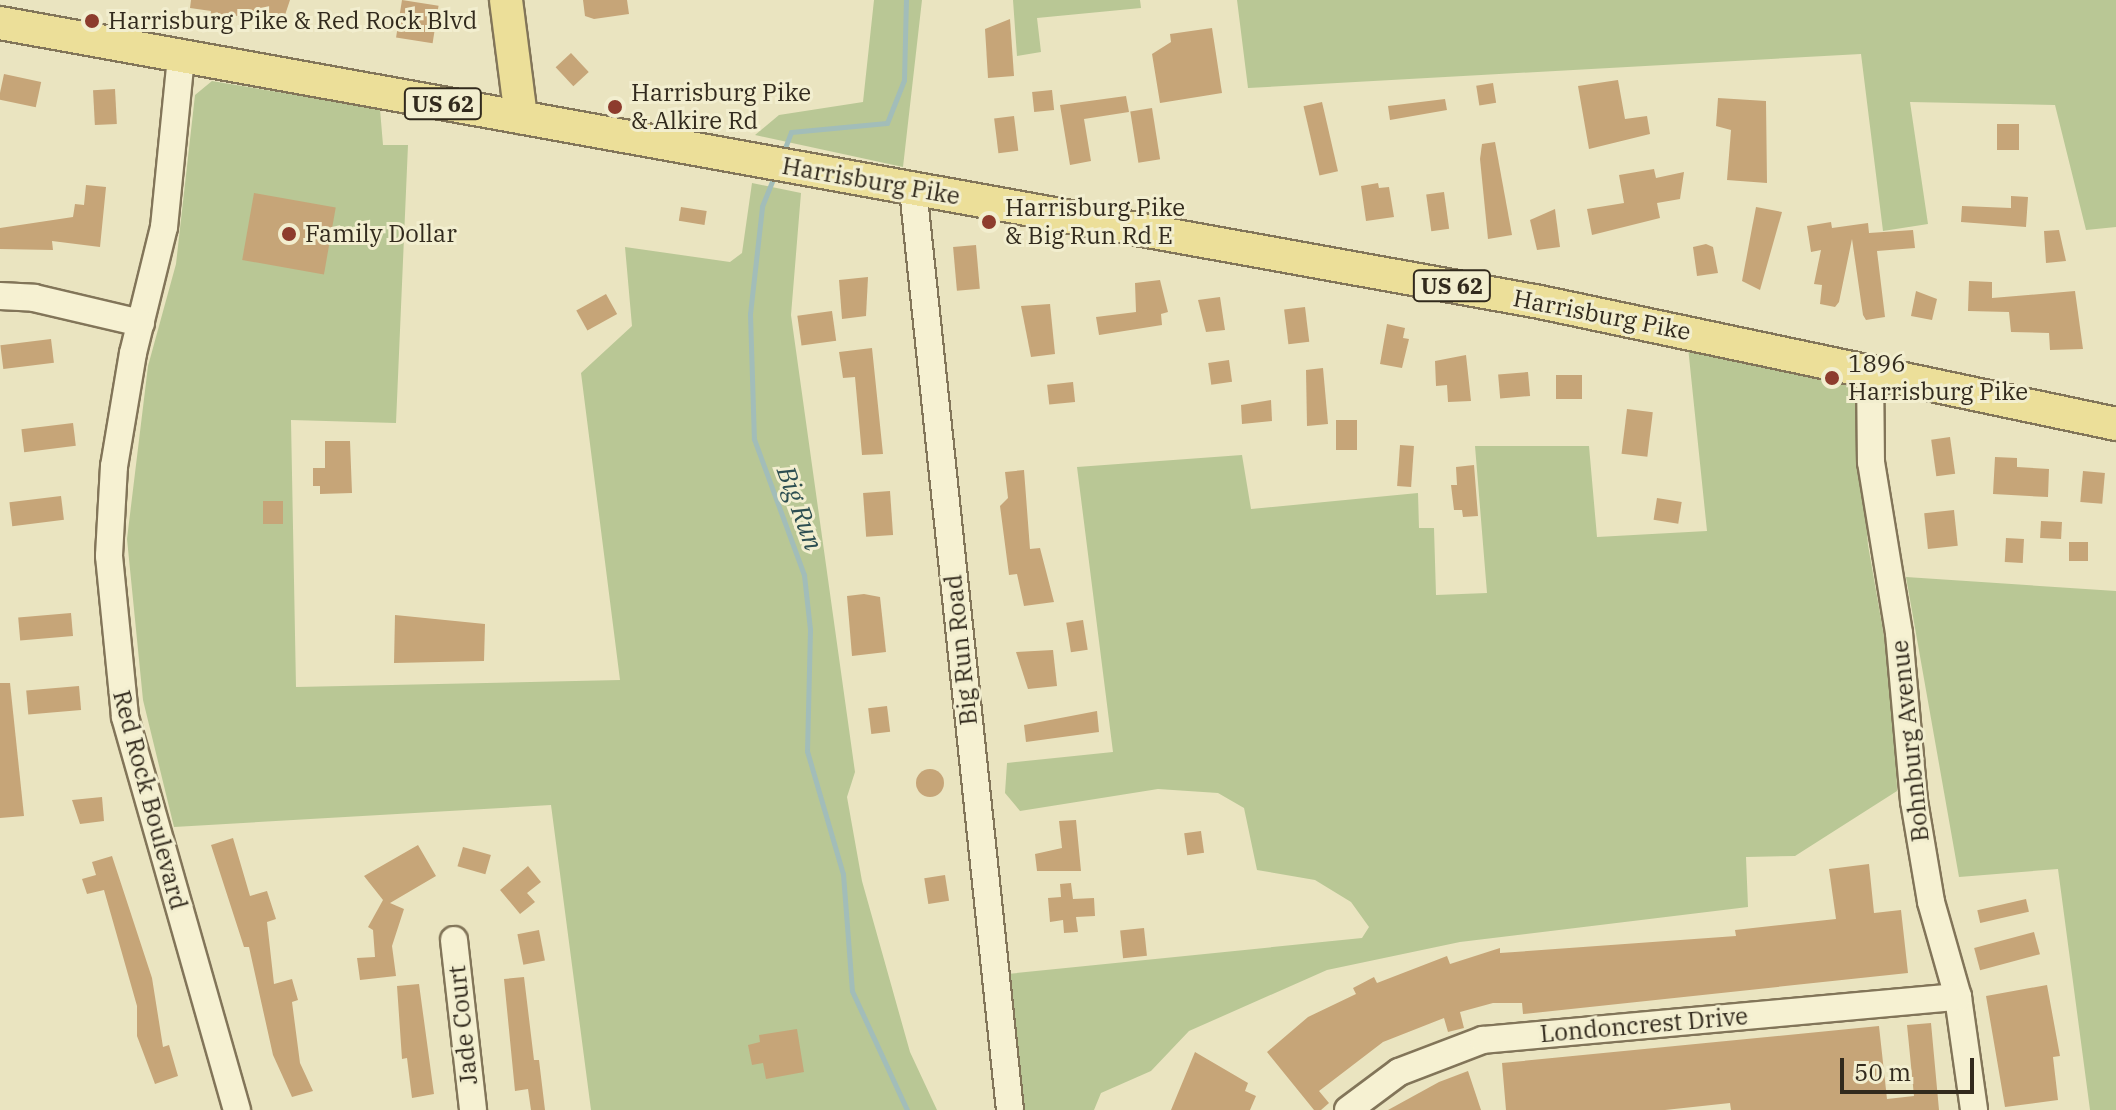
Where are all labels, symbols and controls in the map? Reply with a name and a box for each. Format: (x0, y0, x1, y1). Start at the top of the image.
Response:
place label: Harrisburg Pike & Red Rock Blvd (108, 7, 477, 35)
marker: Harrisburg Pike & Red Rock Blvd (83, 12, 101, 30)
place label: Harrisburg Pike & Alkire Rd (631, 79, 811, 135)
road number: US 62 (403, 86, 483, 122)
marker: Harrisburg Pike & Alkire Rd (606, 98, 624, 116)
street label: Harrisburg Pike (780, 151, 962, 211)
place label: Harrisburg Pike & Big Run Rd E (1005, 194, 1185, 250)
marker: Harrisburg Pike & Big Run Rd E (980, 213, 998, 231)
place label: Family Dollar (305, 220, 457, 248)
marker: Family Dollar (280, 225, 298, 243)
road number: US 62 (1412, 268, 1492, 304)
street label: Harrisburg Pike (1511, 284, 1693, 346)
place label: 1896 Harrisburg Pike (1848, 350, 2028, 406)
marker: 1896 Harrisburg Pike (1823, 369, 1841, 387)
water label: Big Run (770, 462, 830, 554)
street label: Big Run Road (939, 573, 983, 727)
street label: Bohnburg Avenue (1885, 639, 1935, 843)
street label: Red Rock Boulevard (107, 687, 193, 913)
street label: Jade Court (442, 964, 484, 1086)
street label: Londoncrest Drive (1539, 1002, 1749, 1048)
scale bar (1844, 1042, 1978, 1092)
text: 50 m (1854, 1056, 1911, 1088)

